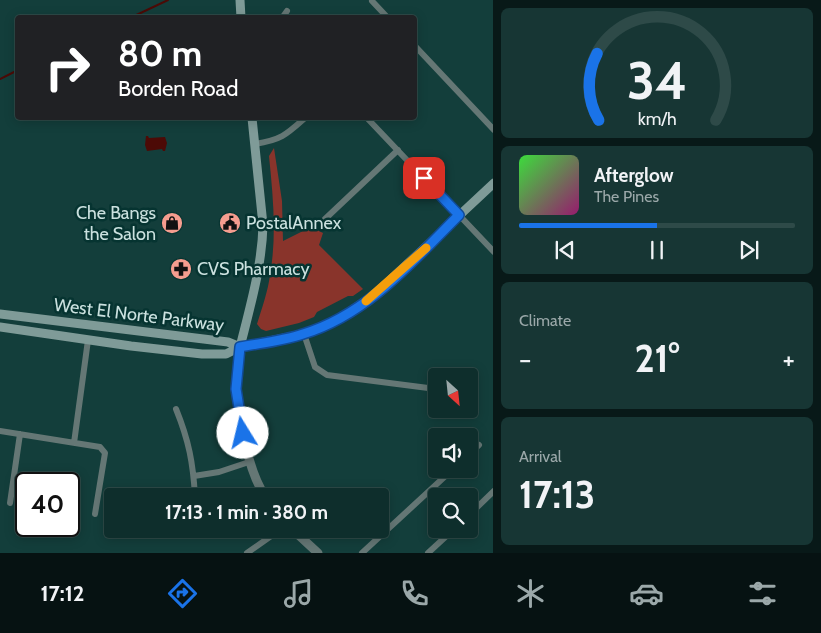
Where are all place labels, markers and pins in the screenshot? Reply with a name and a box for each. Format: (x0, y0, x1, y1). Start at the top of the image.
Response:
pin (403, 157, 445, 199)
place label: Che Bangs the Salon (76, 202, 156, 245)
shop icon: Che Bangs the Salon (160, 211, 184, 235)
public building icon: PostalAnnex (218, 211, 242, 235)
place label: PostalAnnex (246, 212, 342, 234)
pharmacy icon: CVS Pharmacy (169, 257, 193, 281)
place label: CVS Pharmacy (197, 258, 310, 280)

